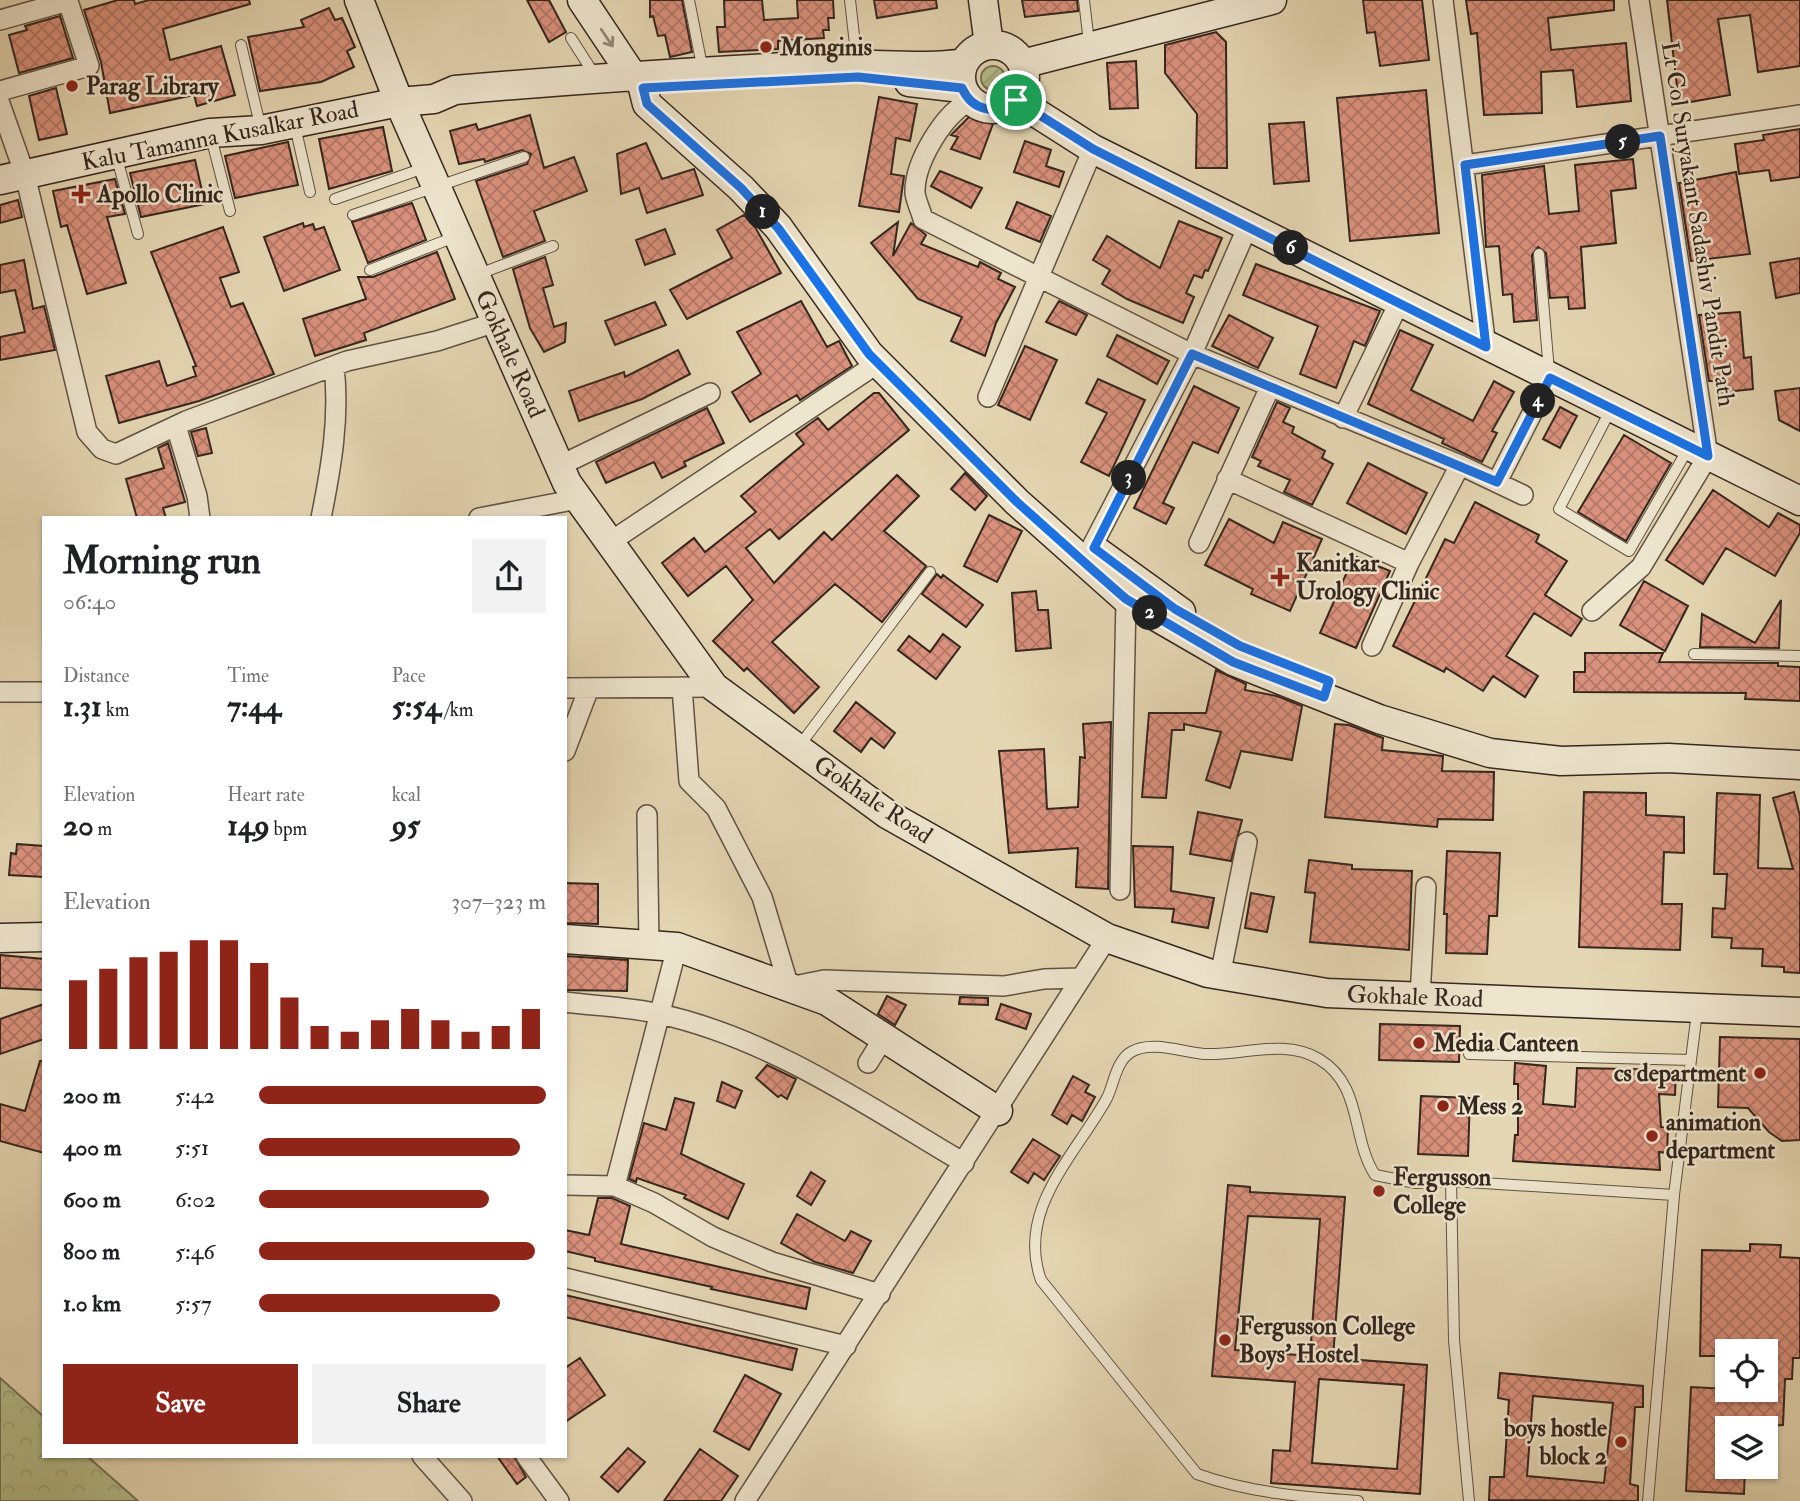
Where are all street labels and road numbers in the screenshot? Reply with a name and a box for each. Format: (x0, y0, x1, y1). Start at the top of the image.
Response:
street label: Lt Col Suryakant Sadashiv Pandit Path (1654, 39, 1742, 409)
street label: Kalu Tamanna Kusalkar Road (79, 94, 361, 178)
street label: Gokhale Road (468, 285, 552, 423)
street label: Gokhale Road (808, 749, 939, 851)
street label: Gokhale Road (1346, 979, 1484, 1015)

